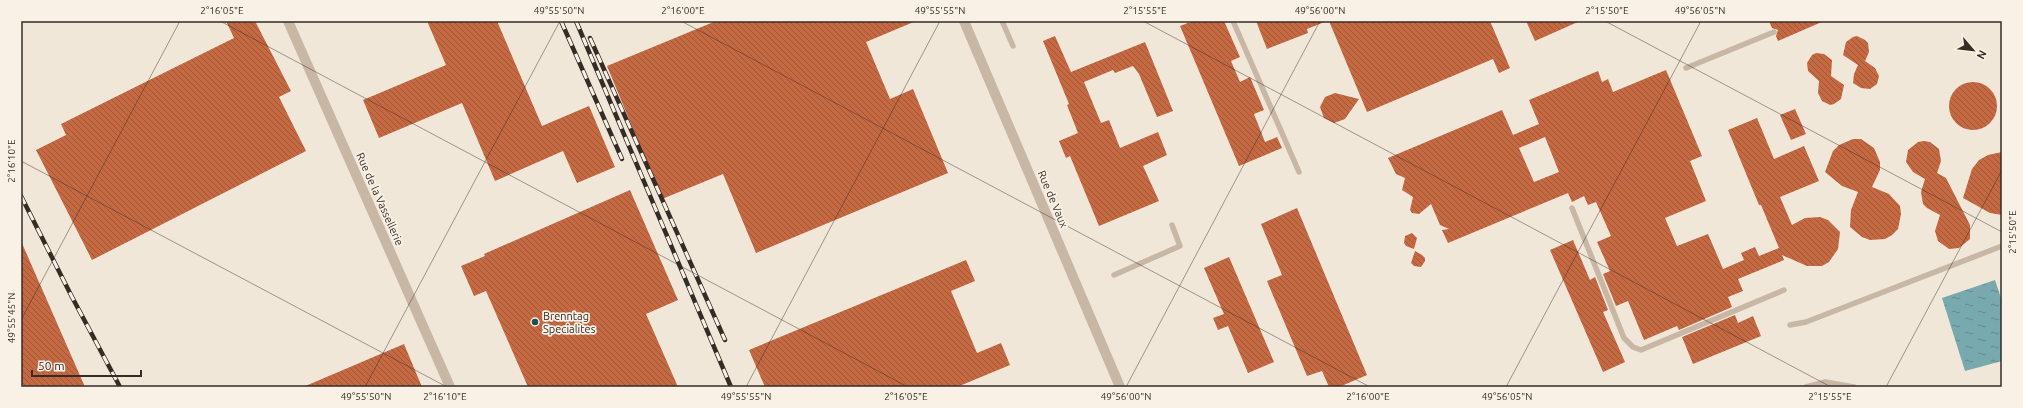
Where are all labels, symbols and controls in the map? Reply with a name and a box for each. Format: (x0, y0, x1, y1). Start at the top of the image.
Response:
text: 2°16'05"E (200, 5, 244, 16)
text: 49°55'50"N (534, 5, 584, 16)
text: 2°16'00"E (661, 5, 705, 16)
text: 49°55'55"N (915, 5, 965, 16)
text: 2°15'55"E (1123, 5, 1167, 16)
text: 49°56'00"N (1295, 5, 1345, 16)
text: 2°15'50"E (1585, 5, 1629, 16)
text: 49°56'05"N (1675, 5, 1725, 16)
north arrow (1953, 30, 1993, 70)
text: N (1975, 48, 1989, 61)
text: 2°16'10"E (6, 139, 17, 183)
street label: Rue de la Vassellerie (354, 151, 406, 247)
street label: Rue de Vaux (1036, 169, 1071, 230)
text: 2°15'50"E (2007, 210, 2018, 254)
text: 49°55'45"N (6, 293, 17, 343)
place label: Brenntag Specialites (543, 310, 596, 335)
marker: Brenntag Specialites (530, 317, 540, 327)
scale bar (32, 352, 141, 378)
text: 50 m (38, 359, 65, 372)
text: 49°55'50"N (341, 391, 391, 402)
text: 2°16'10"E (423, 391, 467, 402)
text: 49°55'55"N (721, 391, 771, 402)
text: 2°16'05"E (884, 391, 928, 402)
text: 49°56'00"N (1101, 391, 1151, 402)
text: 2°16'00"E (1346, 391, 1390, 402)
text: 49°56'05"N (1482, 391, 1532, 402)
text: 2°15'55"E (1808, 391, 1852, 402)

